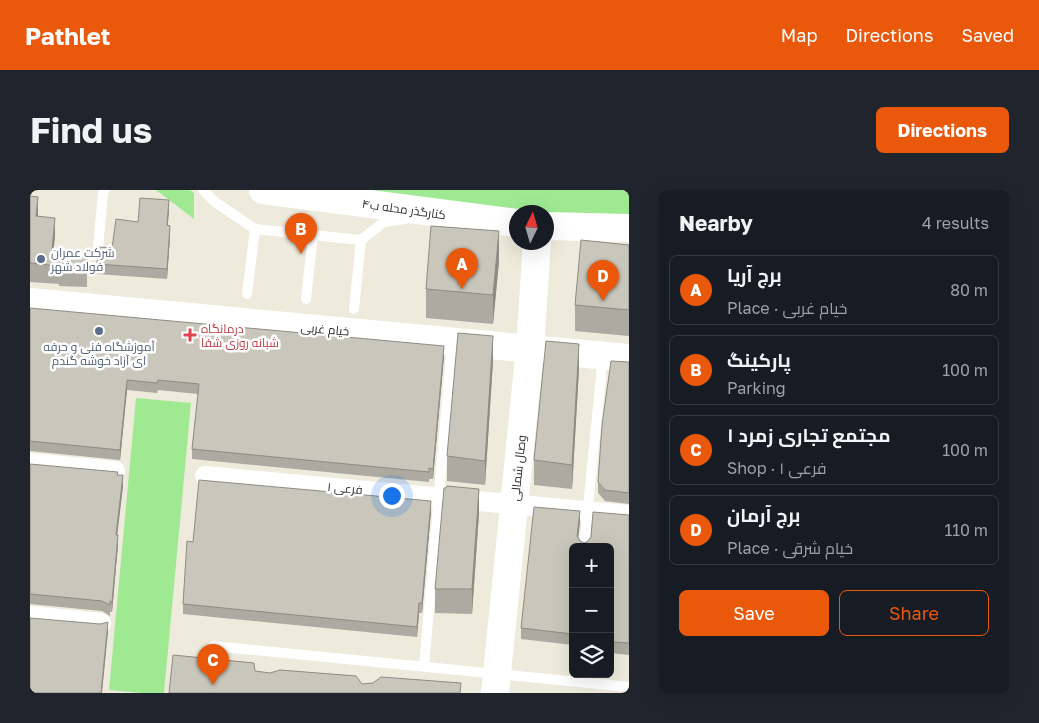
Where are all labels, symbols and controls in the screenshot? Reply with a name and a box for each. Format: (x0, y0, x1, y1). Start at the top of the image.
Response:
text: Pathlet (25, 21, 110, 50)
text: Map (781, 24, 817, 46)
text: Directions (845, 24, 933, 46)
text: Saved (961, 24, 1014, 46)
button: Directions (876, 107, 1009, 153)
text: Find us (30, 109, 152, 151)
street label: کنارگذر محله ب۴ (361, 196, 447, 222)
north arrow (509, 205, 554, 250)
text: Nearby (679, 210, 753, 236)
pin: B (285, 213, 317, 254)
text: 4 results (922, 213, 989, 233)
place label: شرکت عمران فولاد شهر (50, 245, 115, 274)
pin: A (446, 248, 478, 289)
marker: شرکت عمران فولاد شهر (35, 253, 47, 265)
pin: D (587, 260, 619, 301)
text: برج آریا (727, 263, 782, 286)
text: A (690, 280, 702, 300)
text: 80 m (950, 280, 988, 300)
text: Place · خیام غربی (727, 298, 847, 318)
street label: خیام غربی (300, 319, 350, 340)
place label: درمانگاه شبانه روزی شفا (201, 321, 279, 350)
marker: آموزشگاه فنی و حرفه ای آزاد خوشه گندم (93, 325, 105, 337)
marker: درمانگاه شبانه روزی شفا (183, 328, 197, 342)
place label: آموزشگاه فنی و حرفه ای آزاد خوشه گندم (43, 339, 155, 369)
text: پارکینگ (727, 348, 791, 371)
text: B (690, 360, 702, 380)
text: 100 m (942, 360, 988, 380)
text: Parking (727, 378, 786, 398)
text: مجتمع تجاری زمرد ۱ (727, 423, 891, 446)
street label: وصال شمالی (507, 434, 529, 502)
text: C (690, 440, 702, 460)
text: 100 m (942, 440, 988, 460)
text: Shop · فرعی ۱ (727, 458, 826, 478)
street label: فرعی ۱ (327, 479, 363, 497)
your location (379, 483, 405, 509)
text: برج آرمان (727, 503, 800, 526)
text: D (690, 520, 702, 540)
text: 110 m (944, 520, 988, 540)
text: Place · خیام شرقی (727, 538, 853, 558)
map controls (569, 543, 614, 678)
button: + (569, 543, 614, 588)
button: − (569, 588, 614, 633)
button: Save (679, 590, 829, 636)
button: Share (839, 590, 989, 636)
button: layers (569, 633, 614, 678)
pin: C (197, 644, 229, 685)

